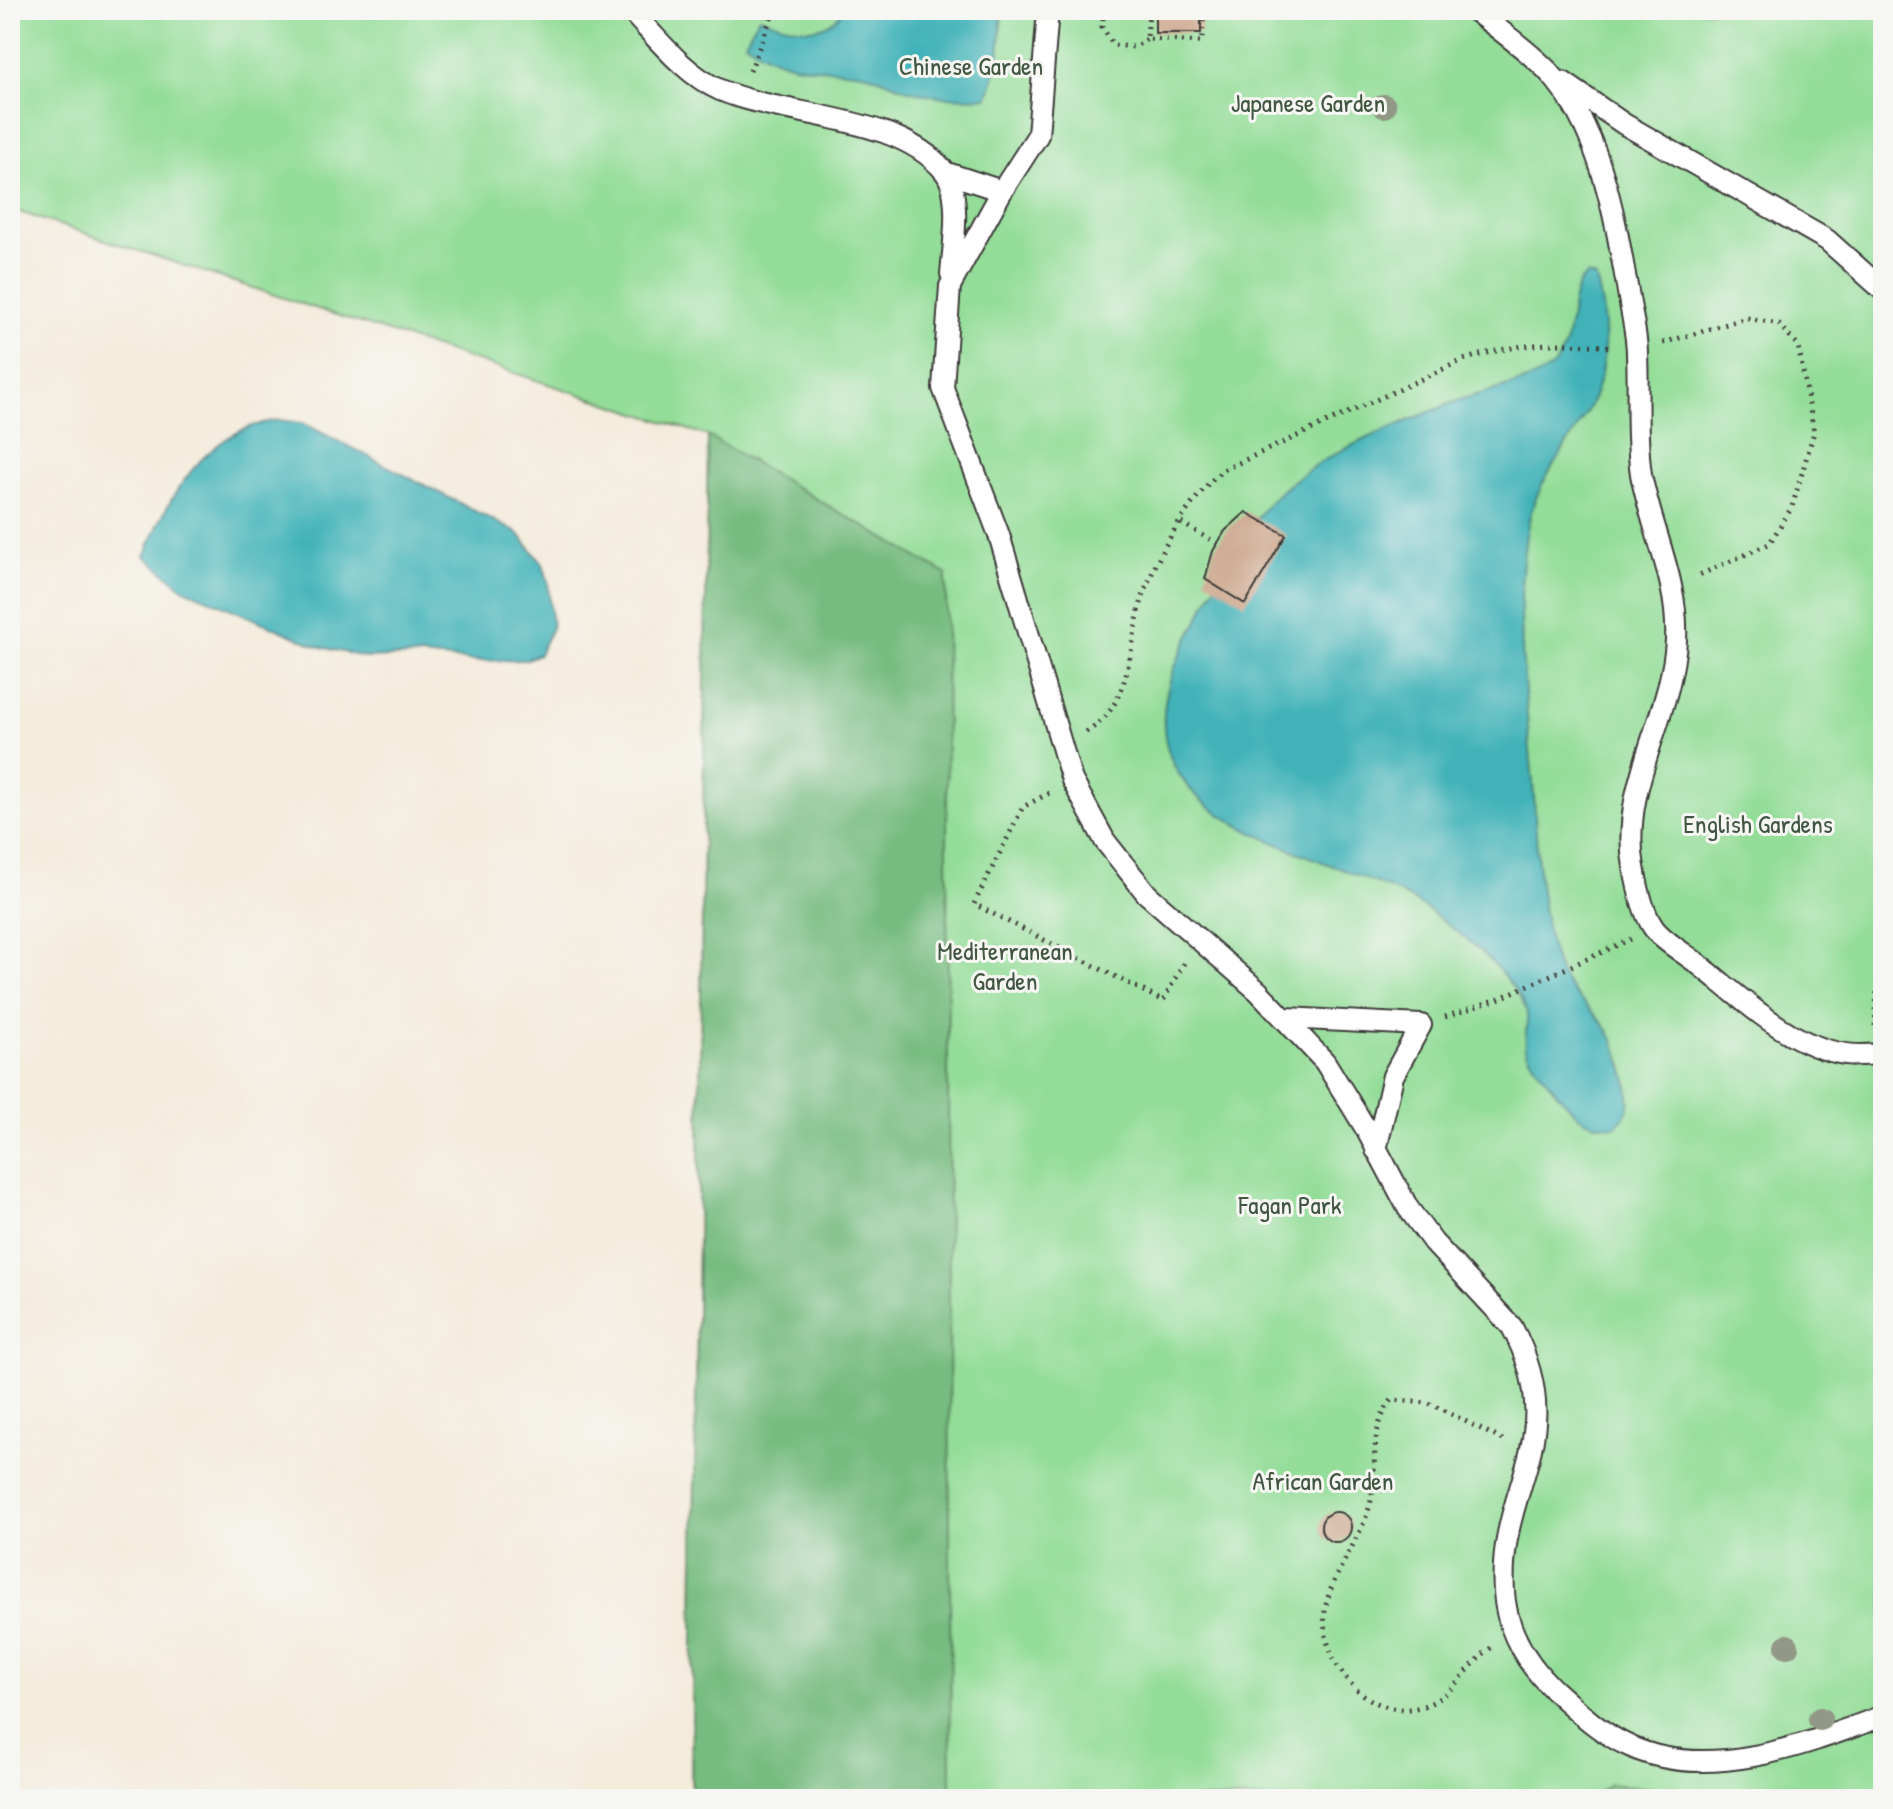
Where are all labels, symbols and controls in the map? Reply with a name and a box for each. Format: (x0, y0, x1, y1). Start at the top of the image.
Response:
park label: Chinese Garden (899, 48, 1043, 83)
park label: Japanese Garden (1231, 85, 1385, 120)
park label: English Gardens (1683, 806, 1833, 841)
park label: Mediterranean Garden (937, 933, 1073, 998)
park label: Fagan Park (1238, 1187, 1342, 1222)
park label: African Garden (1253, 1463, 1393, 1498)

